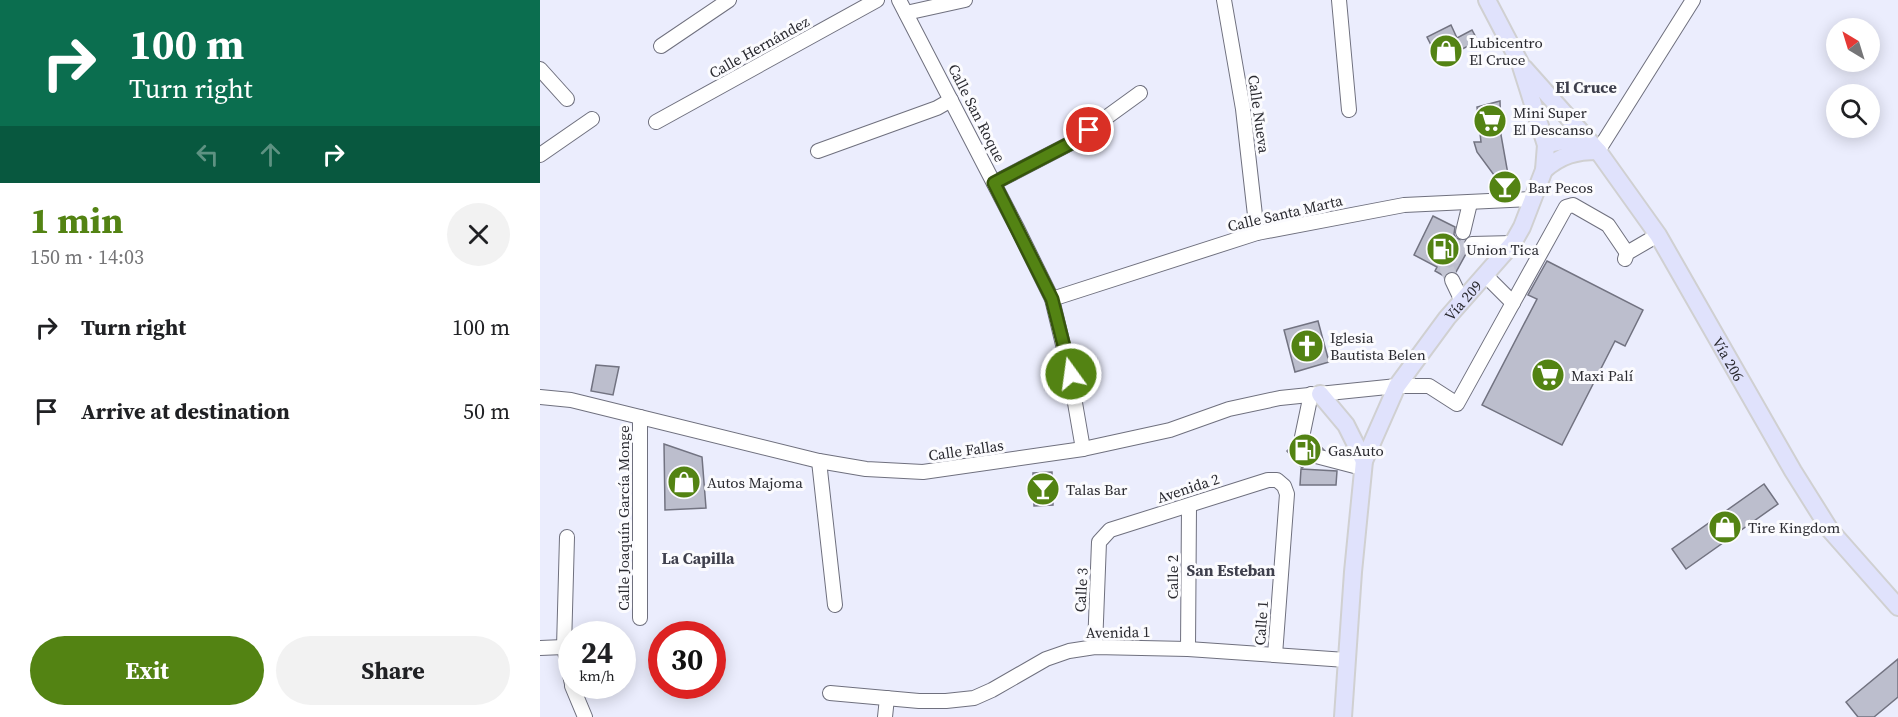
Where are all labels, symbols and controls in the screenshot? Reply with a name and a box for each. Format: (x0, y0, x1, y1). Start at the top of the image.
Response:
street label: Calle Hernández (705, 11, 813, 83)
text: 100 m (129, 15, 244, 73)
north arrow (1826, 18, 1880, 72)
map controls (1826, 18, 1880, 138)
icon: right (30, 24, 108, 102)
place label: Lubicentro El Cruce (1469, 32, 1543, 70)
shop icon: Lubicentro El Cruce (1428, 33, 1464, 69)
street label: Calle San Roque (943, 60, 1011, 166)
text: Turn right (129, 70, 253, 107)
street label: Calle Nueva (1243, 73, 1275, 155)
district label: El Cruce (1555, 76, 1617, 98)
button: search (1826, 84, 1880, 138)
place label: Mini Super El Descanso (1513, 102, 1594, 140)
supermarket icon: Mini Super El Descanso (1472, 103, 1508, 139)
pin (1063, 104, 1114, 155)
icon: arrive (1072, 113, 1105, 146)
icon: left (191, 138, 224, 171)
icon: ahead (254, 138, 287, 171)
icon: right (317, 138, 350, 171)
bar icon: Bar Pecos (1487, 169, 1523, 205)
place label: Bar Pecos (1528, 177, 1593, 198)
street label: Calle Santa Marta (1225, 189, 1345, 236)
text: 1 min (30, 196, 123, 245)
button: close (447, 203, 510, 266)
fuel station icon: Union Tica (1425, 231, 1461, 267)
place label: Union Tica (1466, 239, 1539, 260)
text: 150 m · 14:03 (30, 243, 144, 271)
street label: Vía 209 (1439, 275, 1486, 325)
icon: right (30, 311, 63, 344)
text: Turn right (81, 312, 186, 342)
text: 100 m (452, 312, 510, 342)
place label: Iglesia Bautista Belen (1330, 327, 1426, 365)
church icon: Iglesia Bautista Belen (1289, 328, 1325, 364)
street label: Vía 206 (1708, 333, 1750, 385)
position arrow (1039, 342, 1103, 406)
supermarket icon: Maxi Palí (1530, 357, 1566, 393)
place label: Maxi Palí (1571, 365, 1634, 386)
icon: arrive (30, 395, 63, 428)
text: Arrive at destination (81, 396, 290, 426)
text: 50 m (463, 396, 510, 426)
street label: Calle Joaquín García Monge (613, 425, 634, 611)
fuel station icon: GasAuto (1287, 432, 1323, 468)
street label: Calle Fallas (927, 434, 1005, 466)
place label: GasAuto (1328, 440, 1384, 461)
shop icon: Autos Majoma (666, 464, 702, 500)
street label: Avenida 2 (1154, 468, 1222, 508)
bar icon: Talas Bar (1025, 471, 1061, 507)
place label: Autos Majoma (707, 472, 803, 493)
place label: Talas Bar (1066, 479, 1128, 500)
shop icon: Tire Kingdom (1707, 509, 1743, 545)
place label: Tire Kingdom (1748, 517, 1841, 538)
district label: La Capilla (662, 547, 735, 569)
street label: Calle 2 (1162, 555, 1183, 599)
district label: San Esteban (1187, 559, 1276, 581)
street label: Calle 3 (1069, 567, 1093, 613)
street label: Calle 1 (1249, 600, 1273, 646)
speed limit sign: 30 (648, 621, 726, 699)
street label: Avenida 1 (1086, 621, 1150, 643)
text: 24 (581, 632, 613, 673)
button: Exit (30, 636, 264, 705)
button: Share (276, 636, 510, 705)
text: km/h (579, 665, 615, 686)

